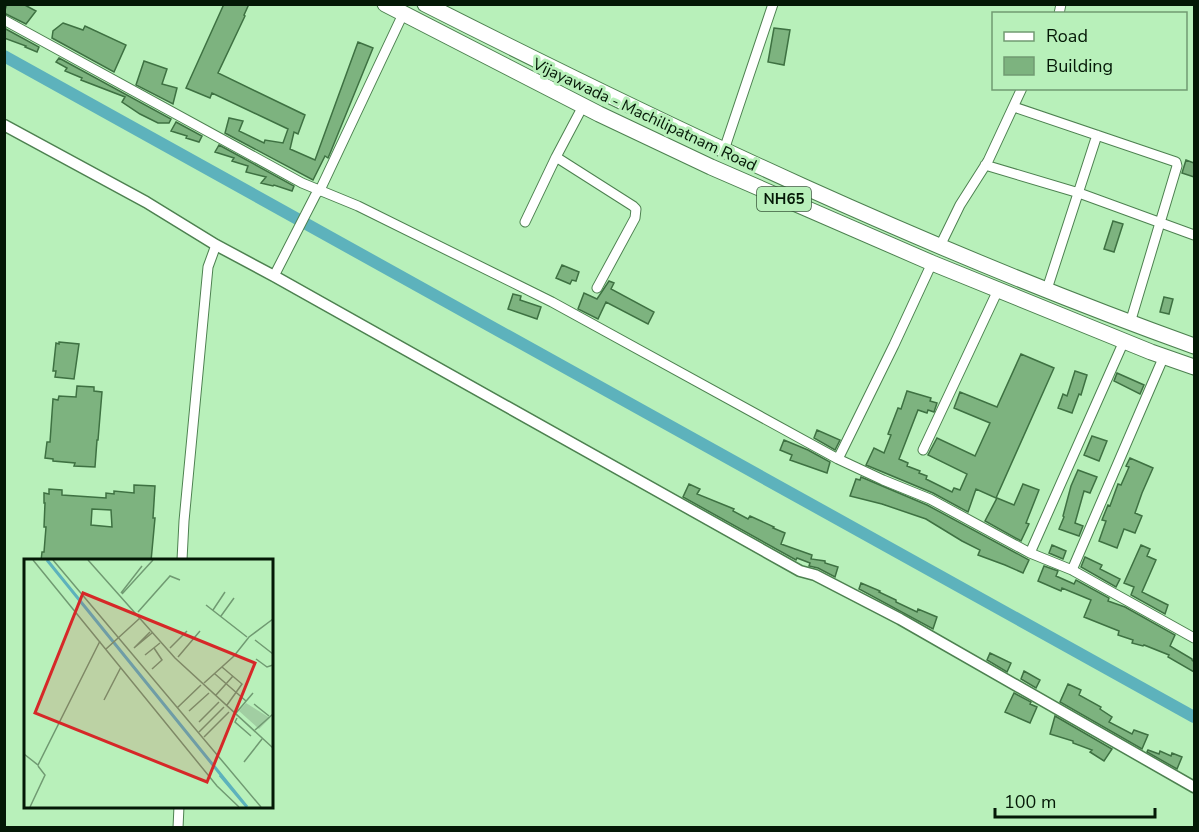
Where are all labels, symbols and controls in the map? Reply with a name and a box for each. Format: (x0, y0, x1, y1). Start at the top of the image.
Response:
legend (992, 12, 1187, 90)
text: Road (1046, 24, 1088, 48)
street label: Vijayawada - Machilipatnam Road (528, 53, 760, 177)
text: Building (1046, 54, 1113, 78)
road number: NH65 (757, 187, 811, 211)
inset map (24, 559, 273, 808)
scale bar (995, 781, 1156, 819)
text: 100 m (1004, 790, 1056, 814)

